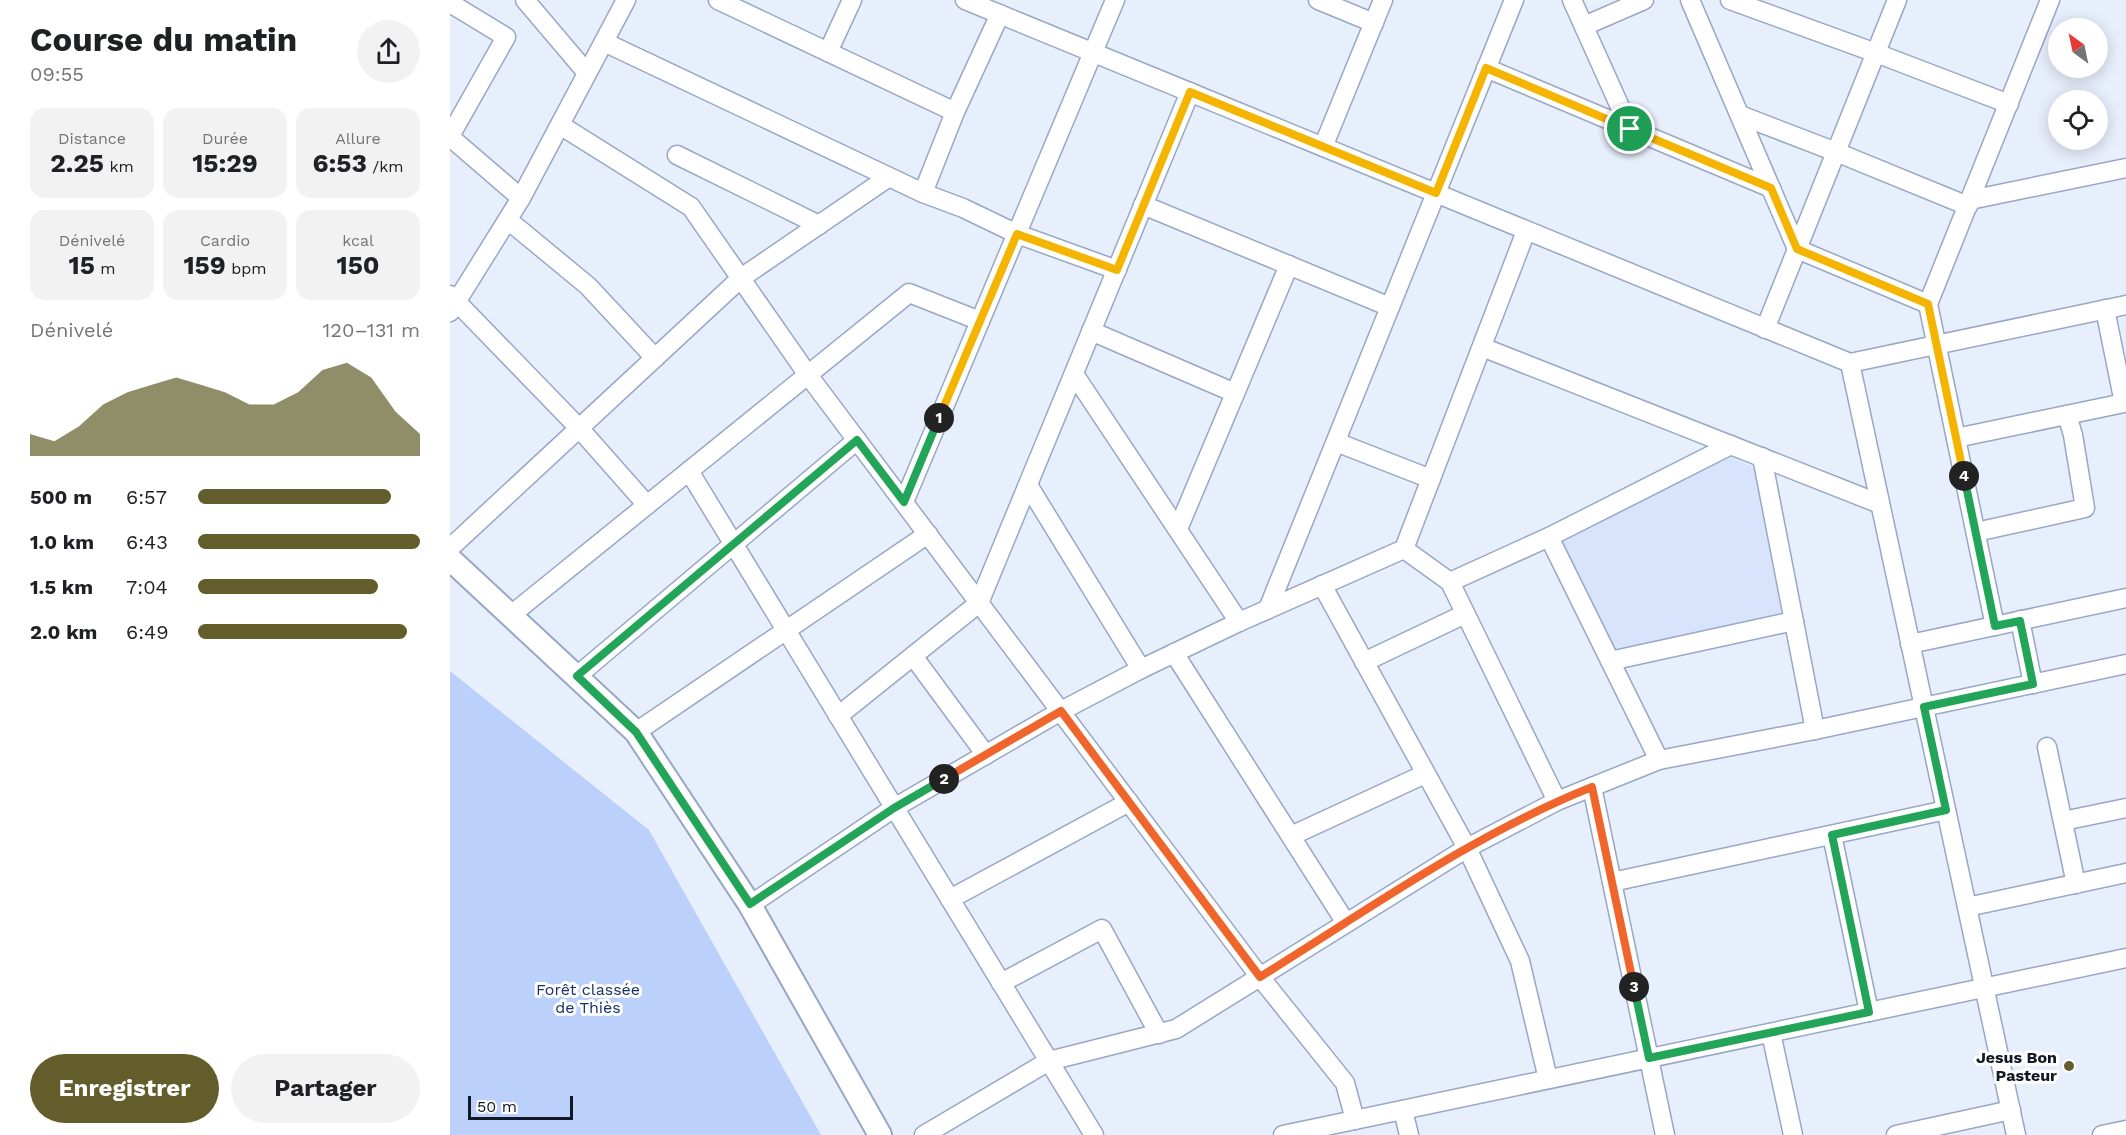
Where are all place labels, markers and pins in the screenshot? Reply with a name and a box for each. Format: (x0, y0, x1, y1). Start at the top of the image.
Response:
pin (1604, 103, 1655, 154)
pin: 1 (924, 403, 954, 433)
pin: 4 (1949, 461, 1979, 491)
pin: 2 (929, 764, 959, 794)
pin: 3 (1619, 972, 1649, 1002)
place label: Jesus Bon Pasteur (1976, 1048, 2057, 1085)
marker: Jesus Bon Pasteur (2062, 1059, 2076, 1073)

